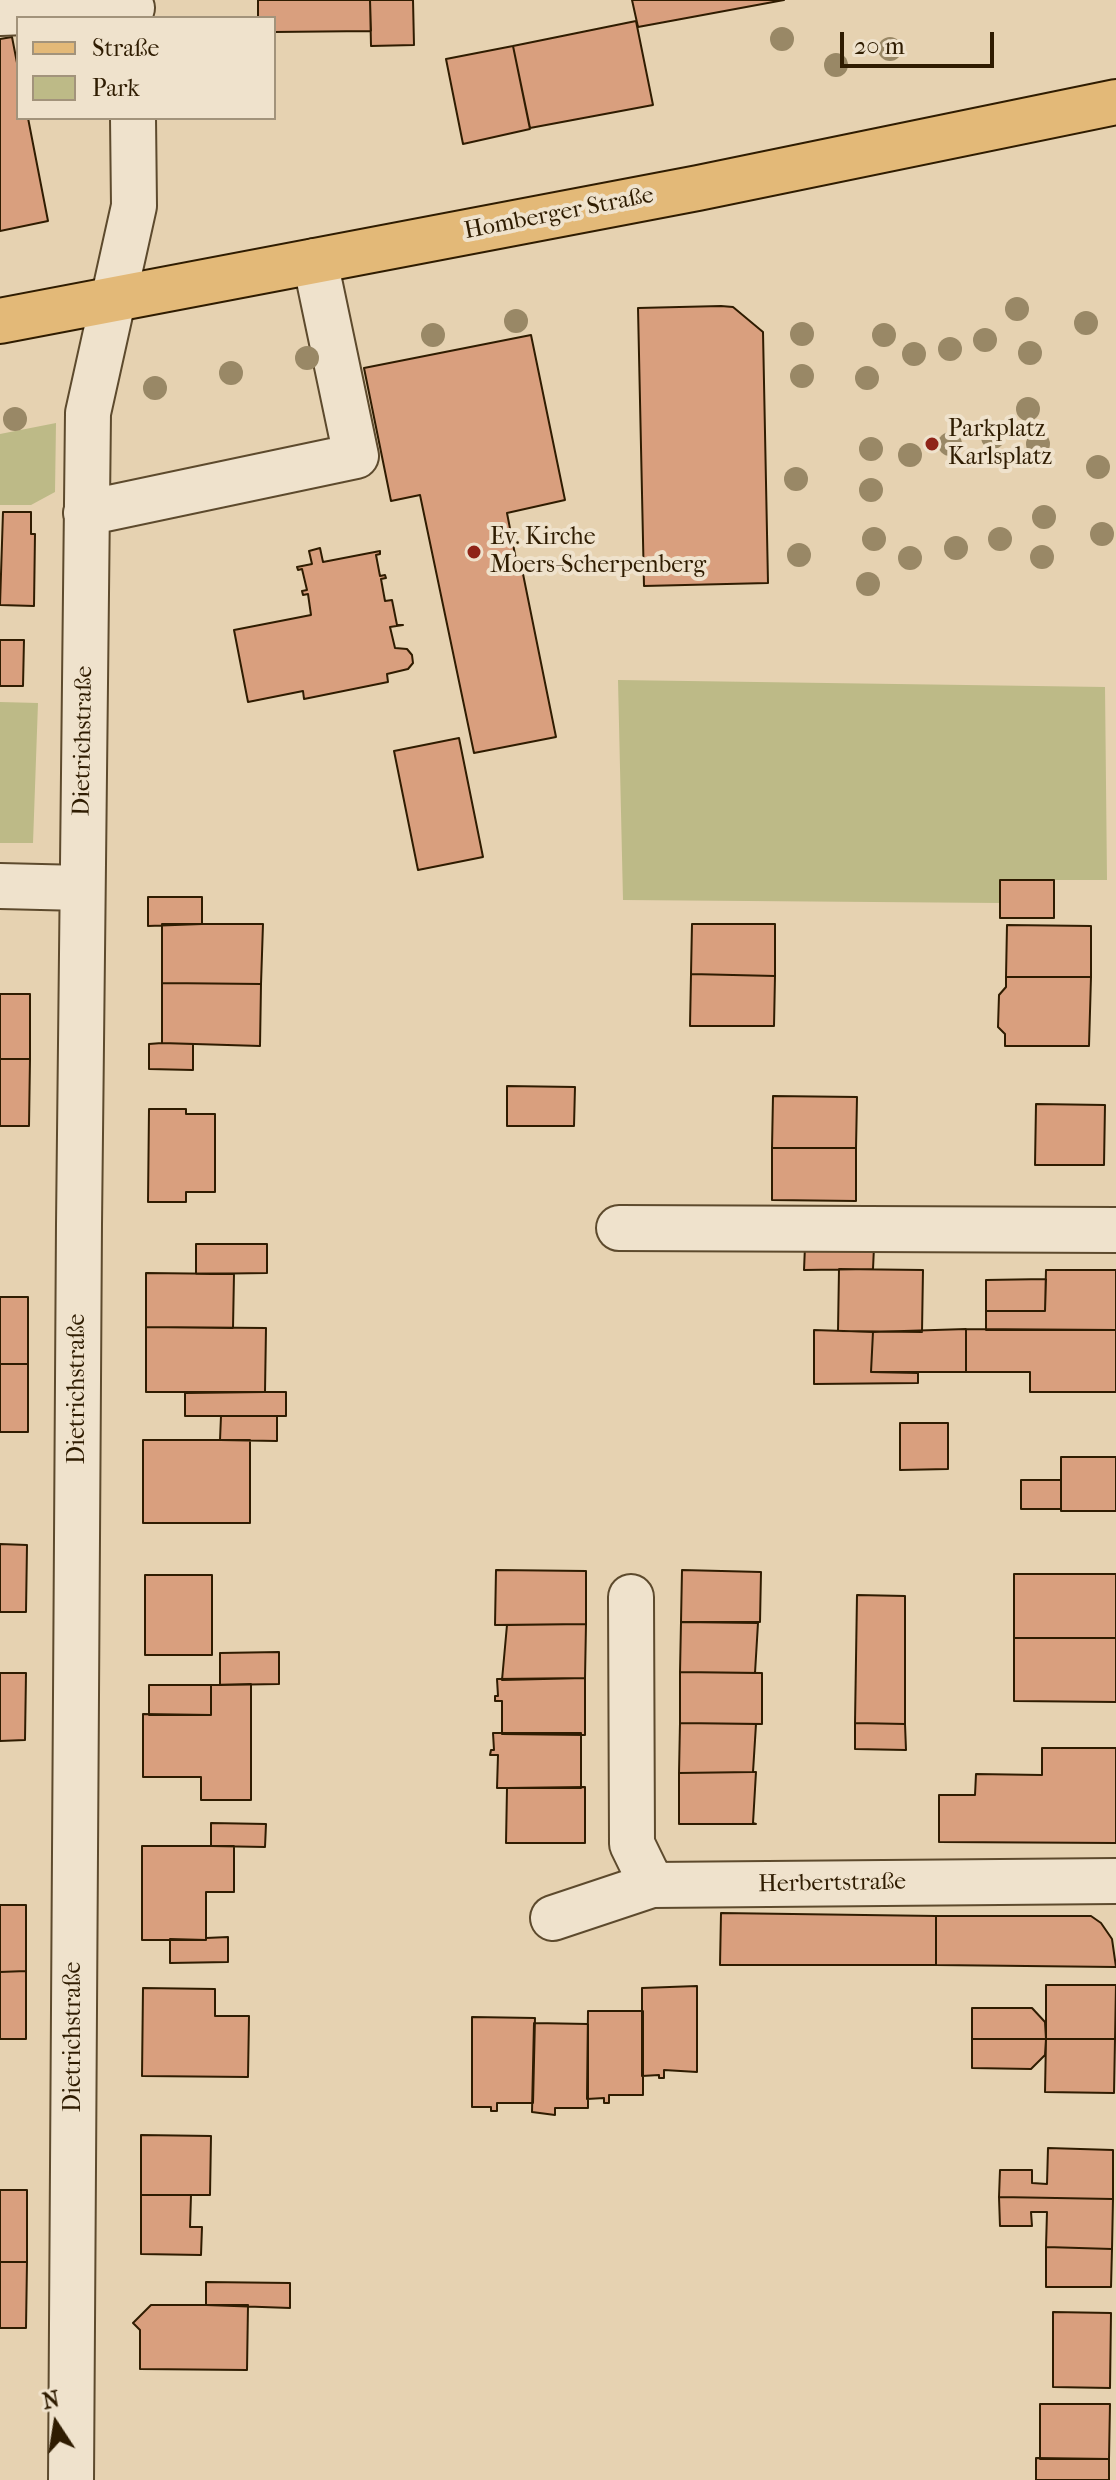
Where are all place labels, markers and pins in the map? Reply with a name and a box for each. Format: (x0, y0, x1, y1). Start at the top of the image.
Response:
place label: Parkplatz Karlsplatz (948, 416, 1052, 472)
marker: Parkplatz Karlsplatz (923, 435, 941, 453)
place label: Ev. Kirche Moers-Scherpenberg (490, 524, 706, 580)
marker: Ev. Kirche Moers-Scherpenberg (465, 543, 483, 561)

